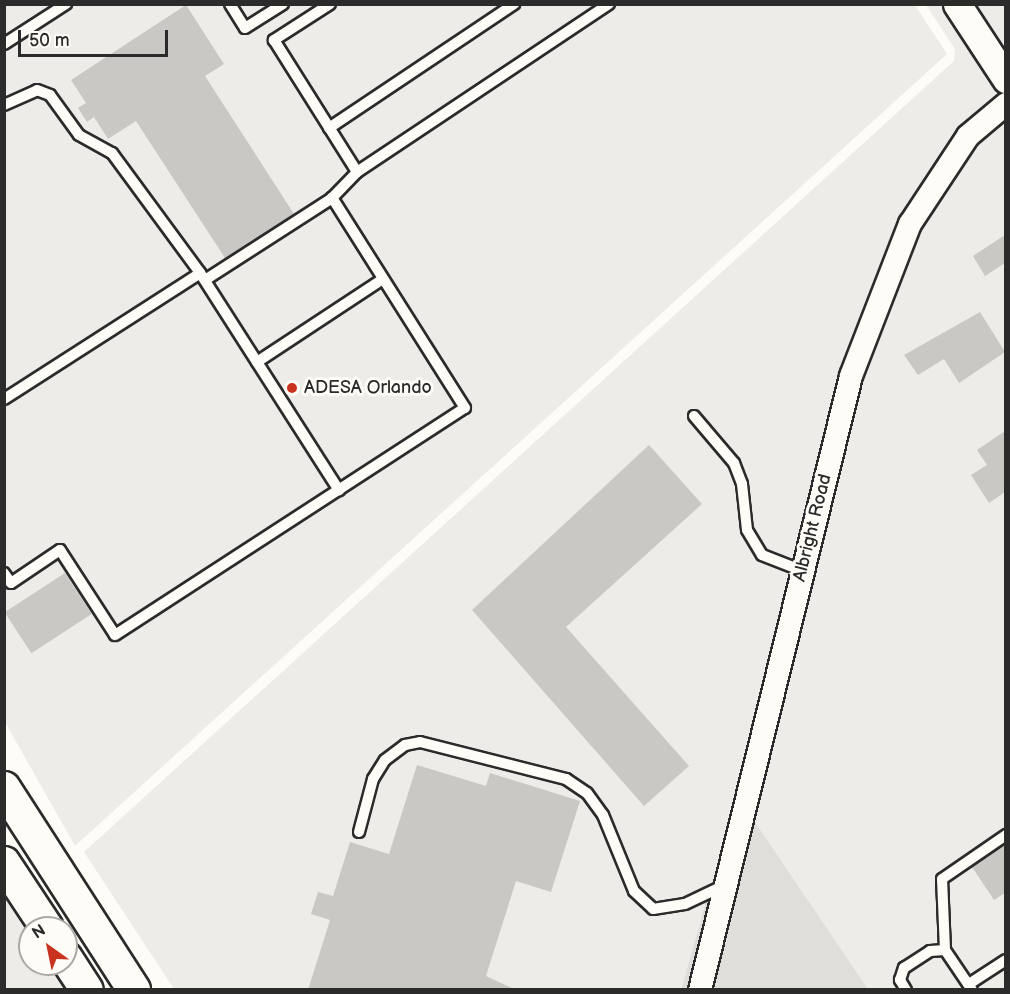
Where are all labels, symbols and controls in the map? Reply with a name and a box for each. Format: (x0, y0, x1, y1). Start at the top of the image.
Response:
scale bar (21, 18, 171, 56)
text: 50 m (29, 30, 70, 51)
place label: ADESA Orlando (304, 377, 432, 399)
marker: ADESA Orlando (285, 381, 299, 395)
street label: Albright Road (789, 472, 837, 584)
north arrow (18, 916, 78, 976)
text: N (29, 921, 49, 943)

